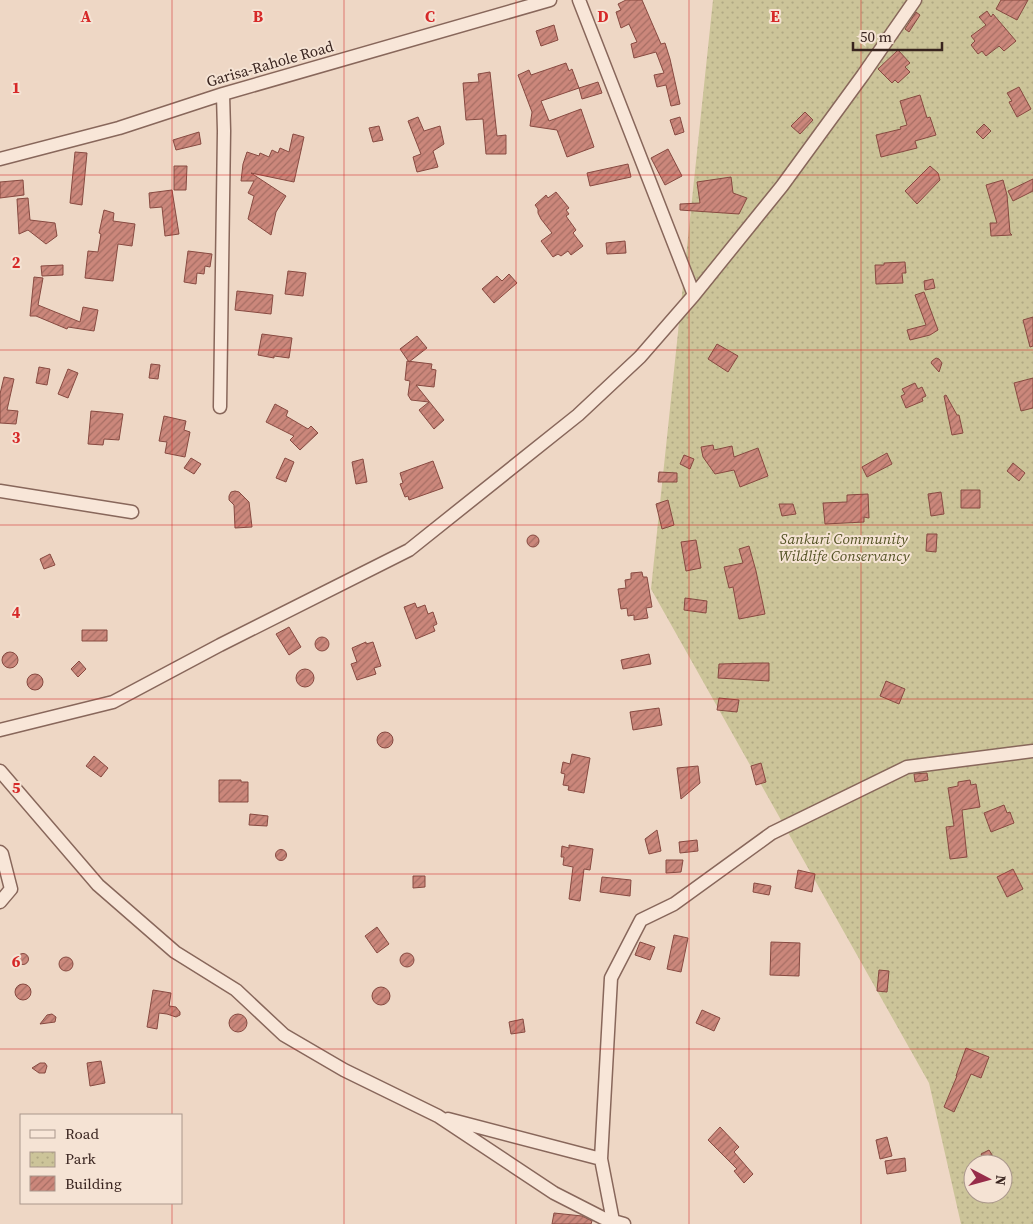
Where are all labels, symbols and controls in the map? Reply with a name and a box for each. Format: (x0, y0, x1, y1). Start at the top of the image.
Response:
text: A (81, 5, 92, 27)
text: B (253, 5, 264, 27)
text: C (425, 5, 435, 27)
text: D (597, 5, 609, 27)
text: E (770, 5, 780, 27)
scale bar (853, 20, 942, 52)
text: 50 m (860, 26, 892, 47)
street label: Garisa-Rahole Road (204, 35, 336, 92)
text: 1 (12, 76, 20, 98)
text: 2 (12, 251, 21, 273)
text: 3 (12, 426, 21, 448)
park label: Sankuri Community Wildlife Conservancy (778, 528, 910, 566)
text: 4 (12, 601, 21, 623)
text: 5 (12, 776, 21, 798)
text: 6 (12, 950, 21, 972)
legend (20, 1114, 182, 1204)
text: Road (65, 1123, 99, 1144)
text: Park (65, 1148, 97, 1169)
north arrow (963, 1154, 1013, 1204)
text: Building (65, 1173, 122, 1194)
text: N (990, 1174, 1011, 1186)

